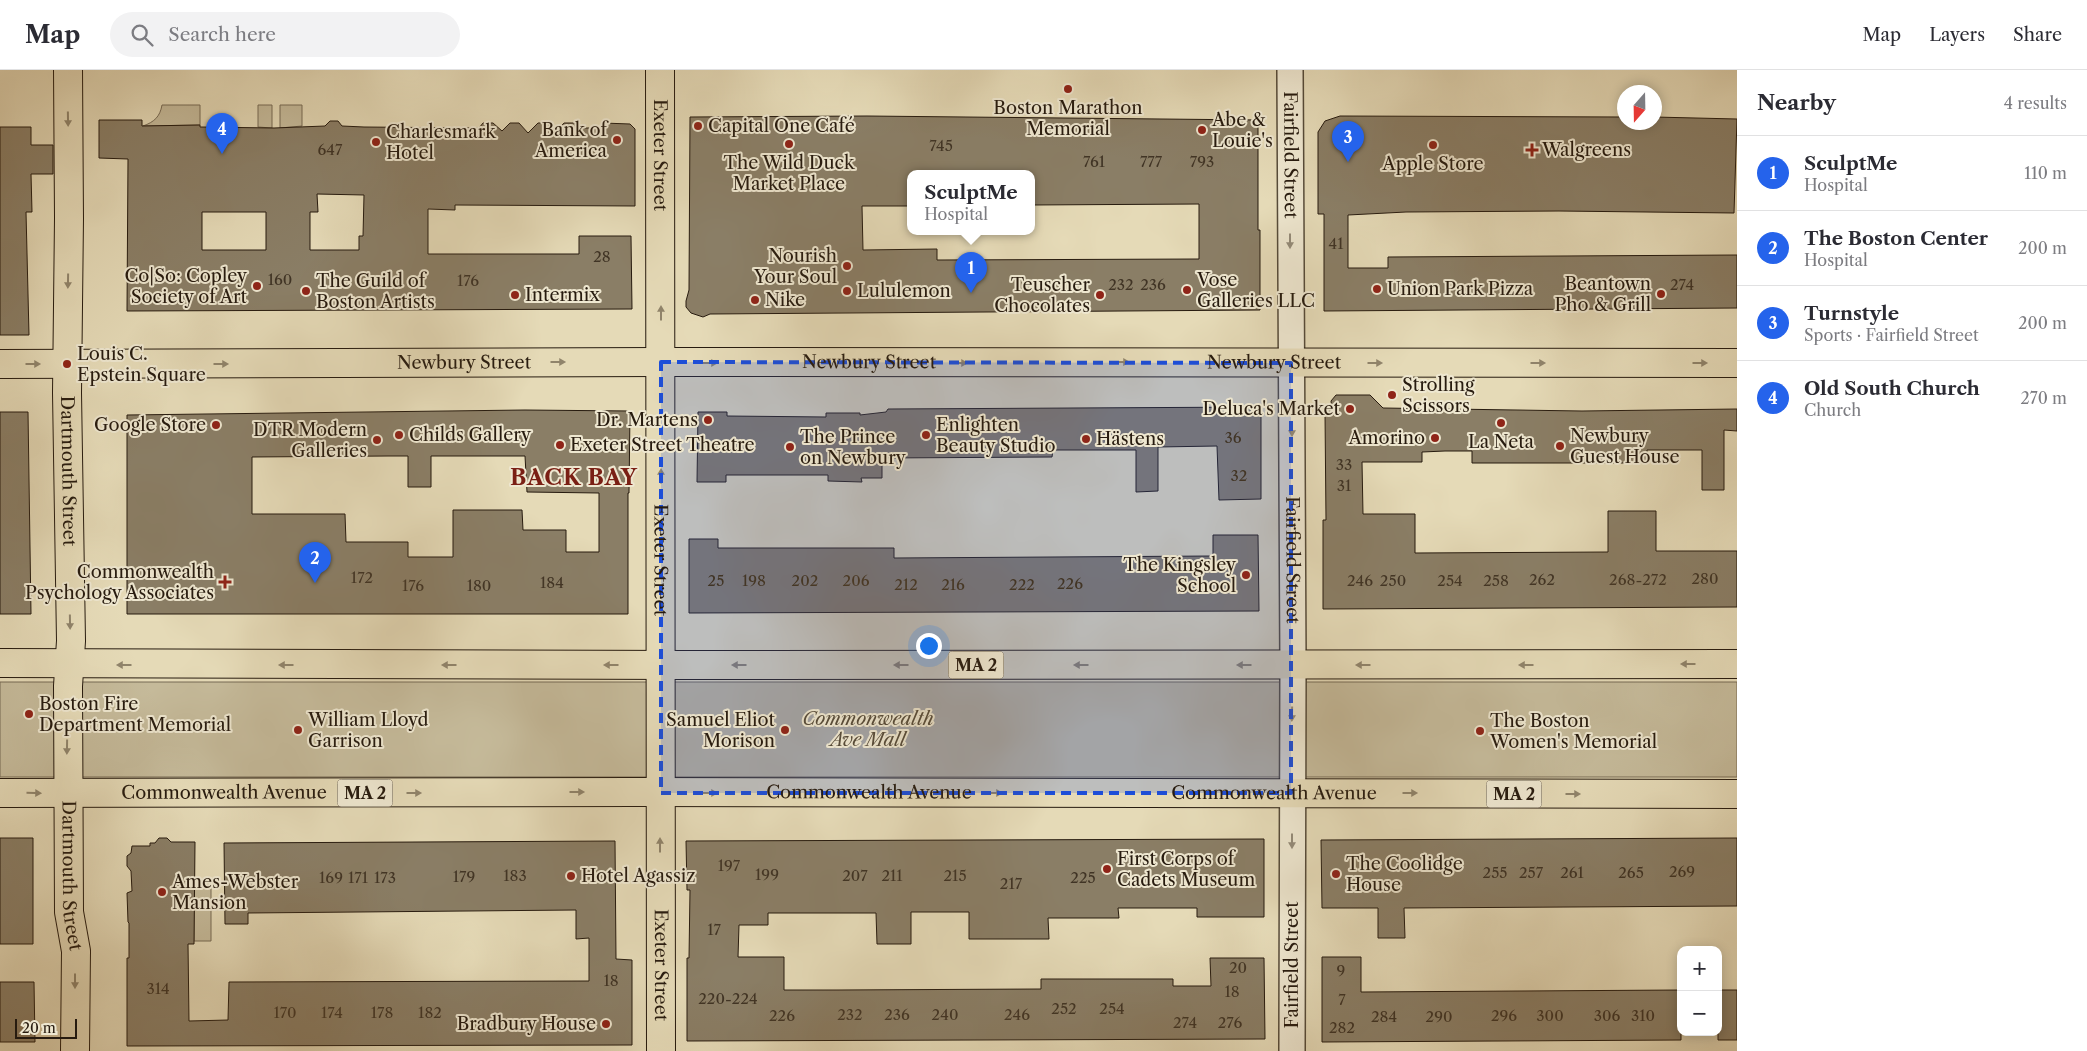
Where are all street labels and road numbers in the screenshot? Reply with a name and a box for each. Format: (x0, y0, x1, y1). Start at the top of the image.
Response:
street label: Fairfield Street (1279, 91, 1302, 219)
street label: Exeter Street (649, 99, 671, 212)
street label: Newbury Street (397, 351, 532, 374)
street label: Newbury Street (802, 351, 937, 373)
street label: Newbury Street (1207, 352, 1342, 374)
street label: Dartmouth Street (56, 396, 80, 547)
street label: Fairfield Street (1281, 496, 1304, 624)
street label: Exeter Street (649, 504, 672, 617)
road number: MA 2 (948, 652, 1004, 678)
road number: MA 2 (338, 780, 392, 806)
street label: Commonwealth Avenue (121, 781, 327, 804)
street label: Commonwealth Avenue (766, 781, 972, 804)
road number: MA 2 (1486, 781, 1542, 808)
street label: Commonwealth Avenue (1171, 782, 1377, 804)
street label: Dartmouth Street (58, 801, 87, 953)
street label: Fairfield Street (1281, 901, 1303, 1029)
street label: Exeter Street (650, 909, 672, 1022)

